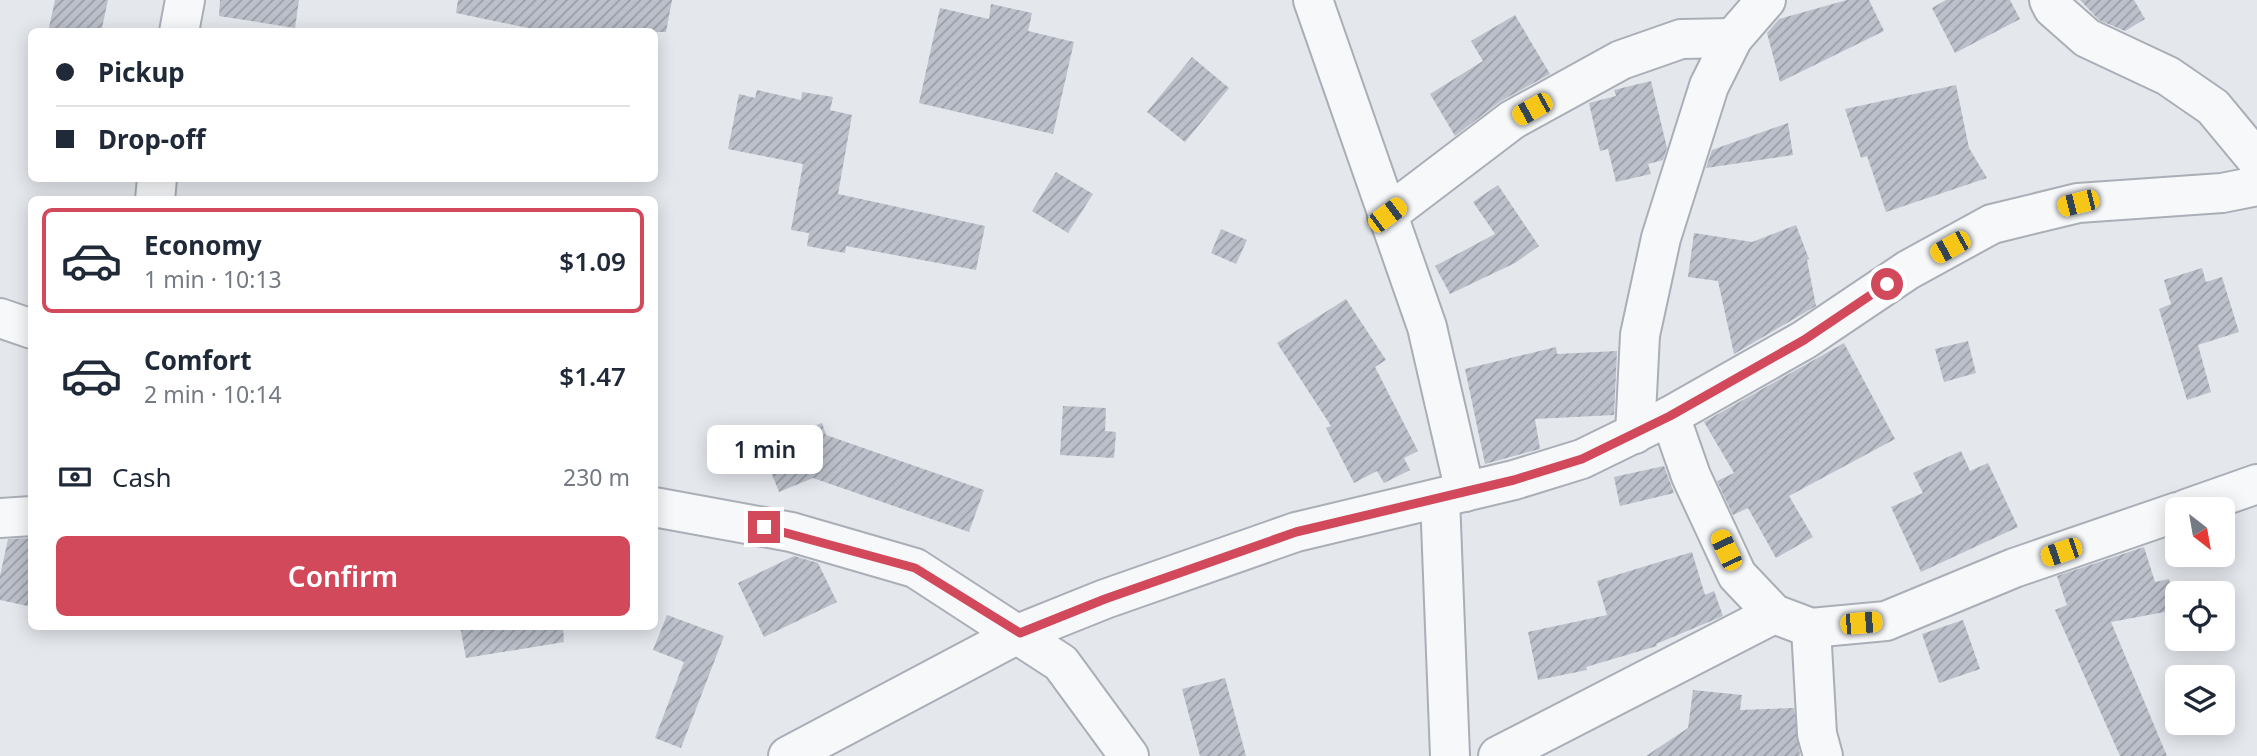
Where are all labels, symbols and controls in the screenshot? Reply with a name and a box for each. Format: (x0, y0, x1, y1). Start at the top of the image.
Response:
text: Pickup (98, 54, 185, 90)
car (1509, 90, 1556, 128)
text: Drop-off (98, 121, 205, 157)
car (2056, 188, 2101, 218)
car (1364, 194, 1411, 236)
text: Economy (144, 227, 262, 263)
car (1927, 228, 1974, 266)
icon: car (60, 229, 123, 292)
text: $1.09 (559, 243, 626, 279)
text: 1 min · 10:13 (144, 263, 282, 295)
route start (1871, 268, 1903, 300)
text: Comfort (144, 342, 252, 378)
icon: car (60, 344, 123, 407)
text: $1.47 (559, 358, 626, 394)
text: 2 min · 10:14 (144, 378, 282, 410)
callout: 1 min (706, 426, 822, 475)
text: 1 min (734, 433, 796, 465)
icon: cash (56, 458, 94, 496)
text: Cash (112, 459, 172, 495)
text: 230 m (563, 461, 630, 493)
north arrow (2165, 497, 2235, 567)
map controls (2165, 497, 2235, 735)
route end (748, 511, 780, 543)
car (1708, 527, 1745, 573)
car (2038, 535, 2085, 569)
button: Confirm (56, 536, 630, 616)
button: locate (2165, 581, 2235, 651)
car (1840, 611, 1883, 635)
button: layers (2165, 665, 2235, 735)

